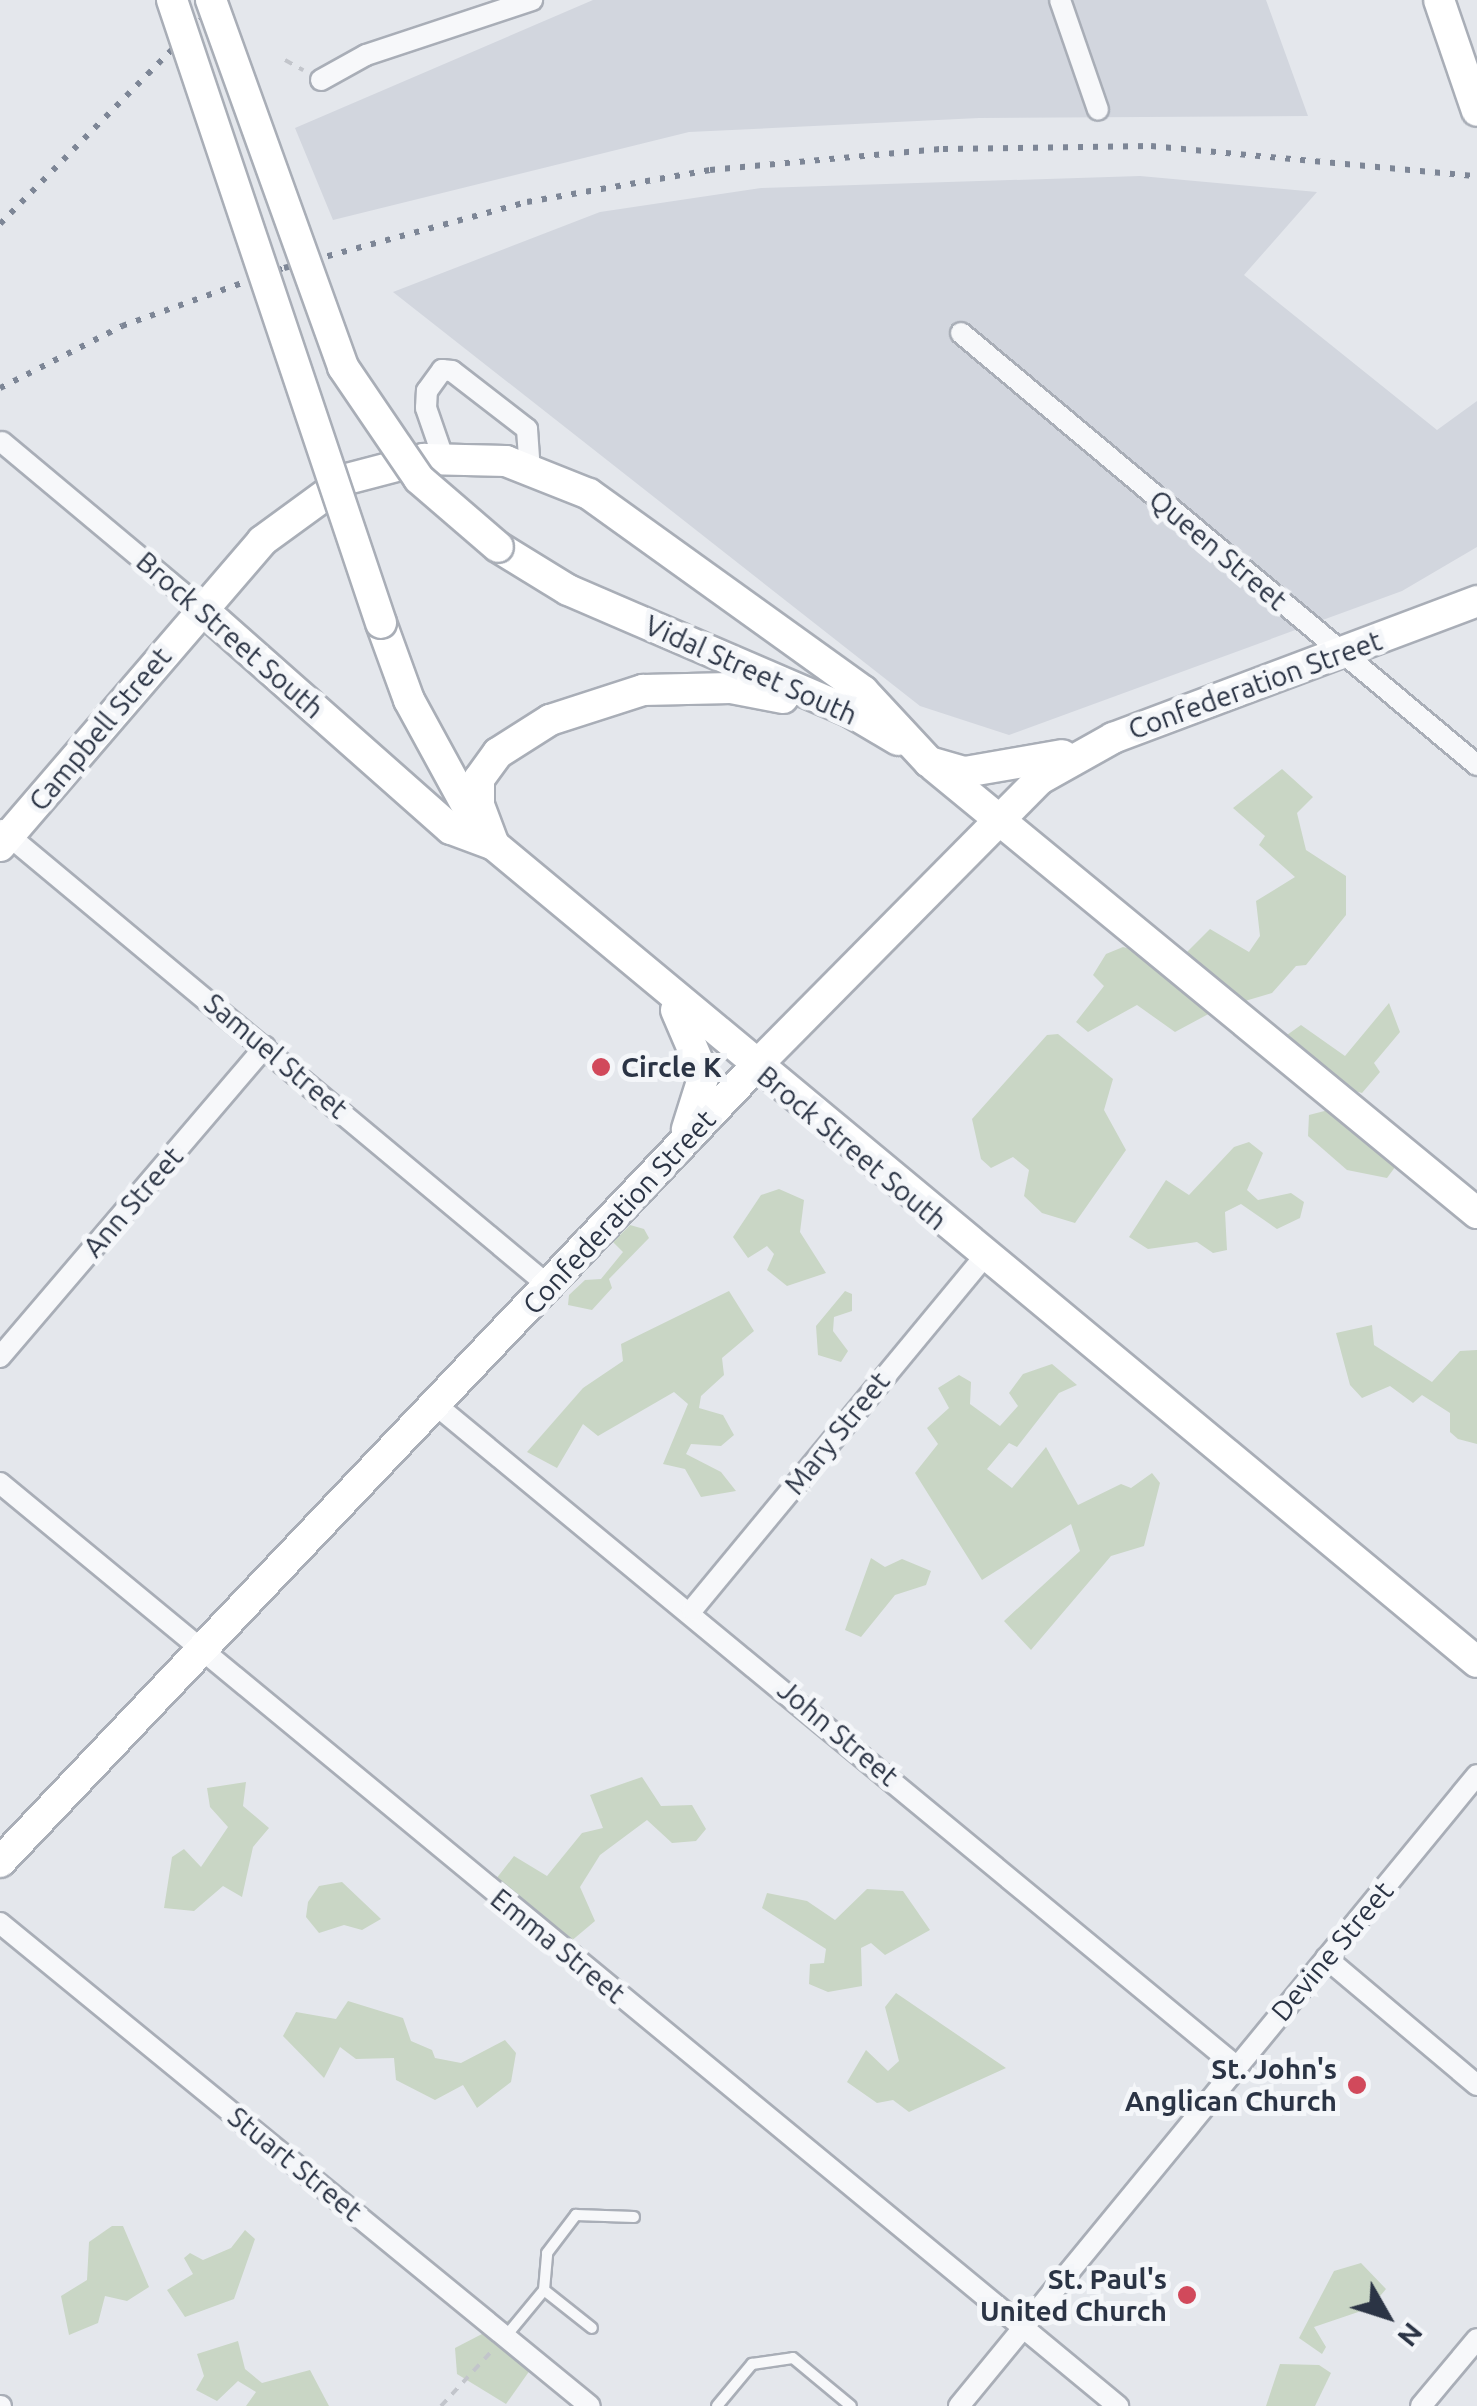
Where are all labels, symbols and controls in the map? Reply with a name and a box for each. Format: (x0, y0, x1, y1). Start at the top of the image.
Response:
street label: Queen Street (1142, 483, 1294, 617)
street label: Brock Street South (130, 545, 330, 725)
street label: Vidal Street South (640, 608, 862, 732)
street label: Confederation Street (1124, 624, 1386, 746)
street label: Campbell Street (22, 640, 178, 818)
street label: Samuel Street (198, 986, 354, 1126)
place label: Circle K (621, 1050, 722, 1084)
marker: Circle K (590, 1056, 612, 1078)
street label: Brock Street South (750, 1059, 954, 1237)
street label: Confederation Street (516, 1103, 722, 1321)
street label: Ann Street (76, 1140, 190, 1264)
street label: Mary Street (777, 1365, 897, 1501)
street label: John Street (771, 1673, 905, 1793)
street label: Devine Street (1264, 1874, 1400, 2028)
street label: Emma Street (484, 1882, 632, 2010)
place label: St. John's Anglican Church (1125, 2052, 1337, 2118)
marker: St. John's Anglican Church (1346, 2074, 1368, 2096)
street label: Stuart Street (221, 2100, 369, 2228)
place label: St. Paul's United Church (980, 2262, 1167, 2328)
north arrow (1337, 2266, 1437, 2366)
marker: St. Paul's United Church (1176, 2284, 1198, 2306)
text: N (1392, 2317, 1429, 2353)

